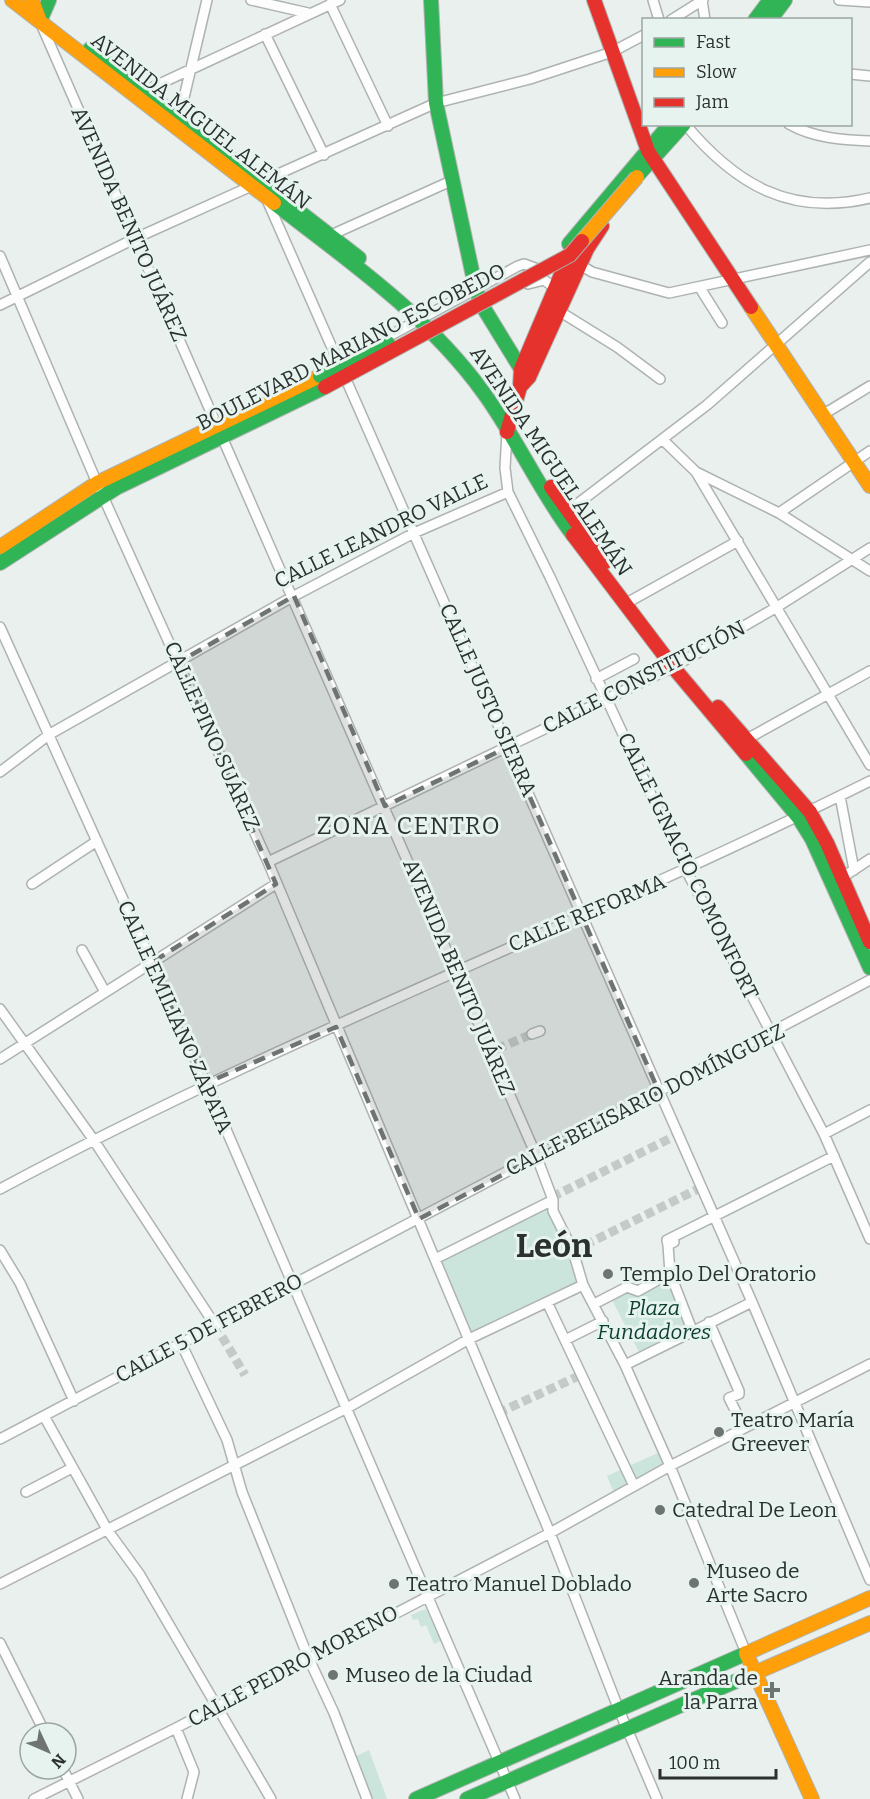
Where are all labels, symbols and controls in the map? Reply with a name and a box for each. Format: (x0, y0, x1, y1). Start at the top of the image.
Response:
legend (642, 18, 852, 126)
street label: AVENIDA MIGUEL ALEMÁN (86, 27, 316, 215)
text: Fast (696, 31, 731, 53)
text: Slow (696, 61, 737, 83)
text: Jam (695, 91, 729, 113)
street label: AVENIDA BENITO JUÁREZ (65, 103, 193, 345)
street label: BOULEVARD MARIANO ESCOBEDO (192, 258, 510, 436)
street label: AVENIDA MIGUEL ALEMÁN (464, 341, 638, 581)
street label: CALLE LEANDRO VALLE (270, 468, 492, 594)
street label: CALLE JUSTO SIERRA (434, 599, 542, 801)
street label: CALLE CONSTITUCIÓN (538, 615, 750, 739)
street label: CALLE PINO SUÁREZ (159, 637, 265, 835)
street label: CALLE IGNACIO COMONFORT (612, 728, 764, 1004)
district label: ZONA CENTRO (317, 812, 501, 840)
street label: AVENIDA BENITO JUÁREZ (397, 855, 521, 1099)
street label: CALLE REFORMA (505, 868, 670, 958)
street label: CALLE EMILIANO ZAPATA (112, 896, 238, 1138)
street label: CALLE BELISARIO DOMÍNGUEZ (501, 1018, 789, 1182)
district label: León (516, 1226, 592, 1266)
place label: Templo Del Oratorio (620, 1261, 816, 1287)
marker: Templo Del Oratorio (601, 1267, 615, 1281)
street label: CALLE 5 DE FEBRERO (111, 1268, 307, 1388)
park label: Plaza Fundadores (597, 1295, 711, 1345)
place label: Teatro María Greever (731, 1407, 855, 1457)
marker: Teatro María Greever (712, 1425, 726, 1439)
place label: Catedral De Leon (672, 1497, 837, 1523)
marker: Catedral De Leon (653, 1503, 667, 1517)
place label: Museo de Arte Sacro (706, 1558, 808, 1608)
place label: Teatro Manuel Doblado (406, 1571, 632, 1597)
marker: Museo de Arte Sacro (687, 1576, 701, 1590)
marker: Teatro Manuel Doblado (387, 1577, 401, 1591)
street label: CALLE PEDRO MORENO (183, 1599, 403, 1733)
place label: Museo de la Ciudad (345, 1662, 532, 1688)
place label: Aranda de la Parra (658, 1665, 759, 1715)
marker: Museo de la Ciudad (326, 1668, 340, 1682)
marker: Aranda de la Parra (763, 1681, 781, 1699)
north arrow (18, 1721, 78, 1781)
scale bar (660, 1742, 776, 1780)
text: N (47, 1750, 70, 1772)
text: 100 m (669, 1752, 720, 1774)

